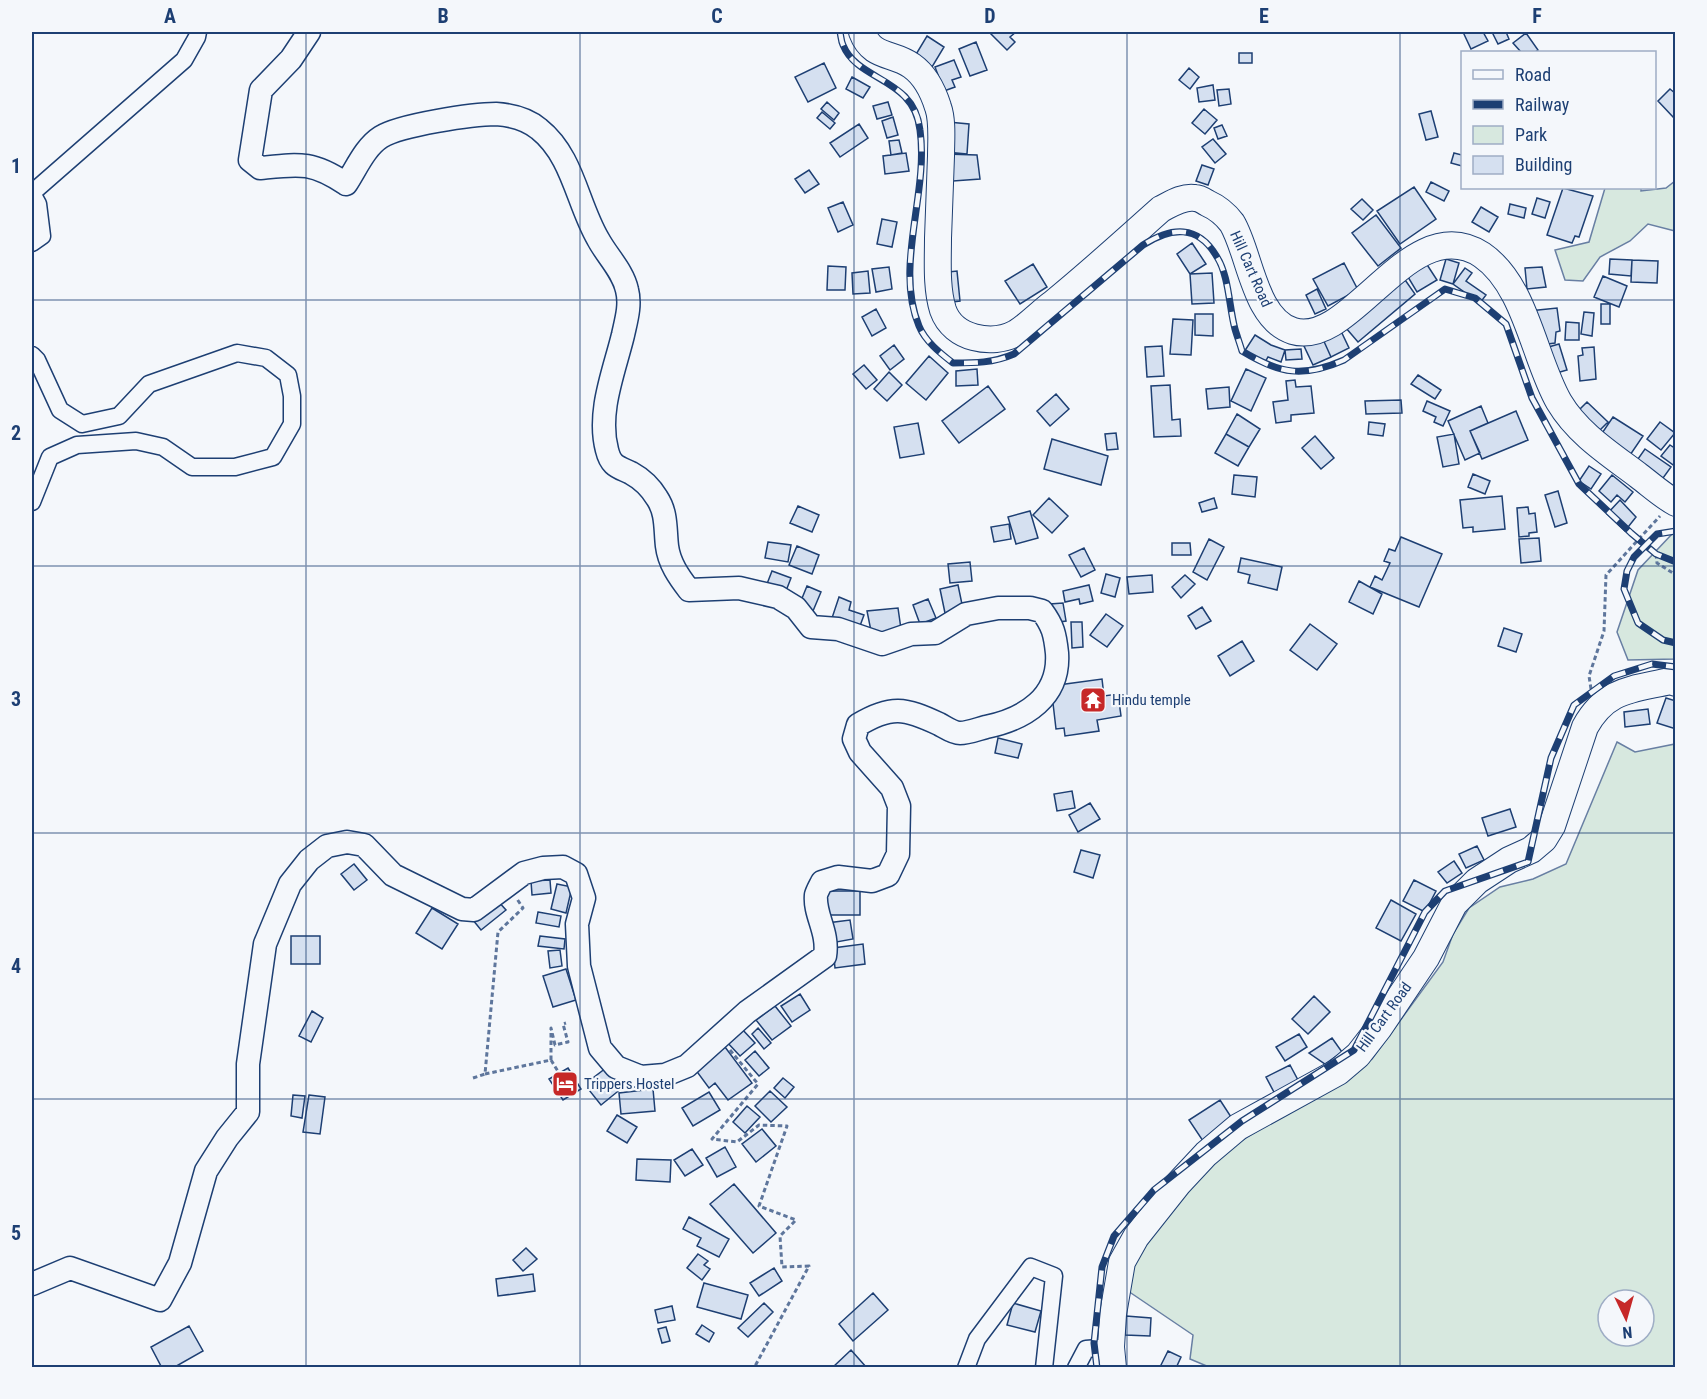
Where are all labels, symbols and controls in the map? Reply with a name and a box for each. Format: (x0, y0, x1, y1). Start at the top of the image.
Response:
text: A (164, 4, 176, 28)
text: B (437, 4, 449, 28)
text: C (711, 4, 723, 28)
text: D (984, 4, 996, 28)
text: E (1259, 4, 1269, 28)
text: F (1532, 4, 1542, 28)
legend (1461, 51, 1656, 189)
text: Road (1515, 64, 1551, 85)
text: Railway (1515, 94, 1570, 115)
text: Park (1515, 124, 1547, 145)
text: 1 (11, 154, 21, 178)
text: Building (1515, 154, 1572, 175)
street label: Hill Cart Road (1226, 228, 1276, 310)
text: 2 (11, 421, 21, 445)
temple icon: Hindu temple (1078, 685, 1108, 715)
text: 3 (11, 687, 21, 711)
place label: Hindu temple (1112, 691, 1191, 709)
text: 4 (11, 954, 21, 978)
street label: Hill Cart Road (1353, 979, 1415, 1055)
hotel icon: Trippers Hostel (550, 1069, 580, 1099)
place label: Trippers Hostel (584, 1075, 675, 1093)
text: 5 (11, 1221, 21, 1245)
north arrow (1596, 1288, 1656, 1348)
text: N (1622, 1323, 1633, 1342)

